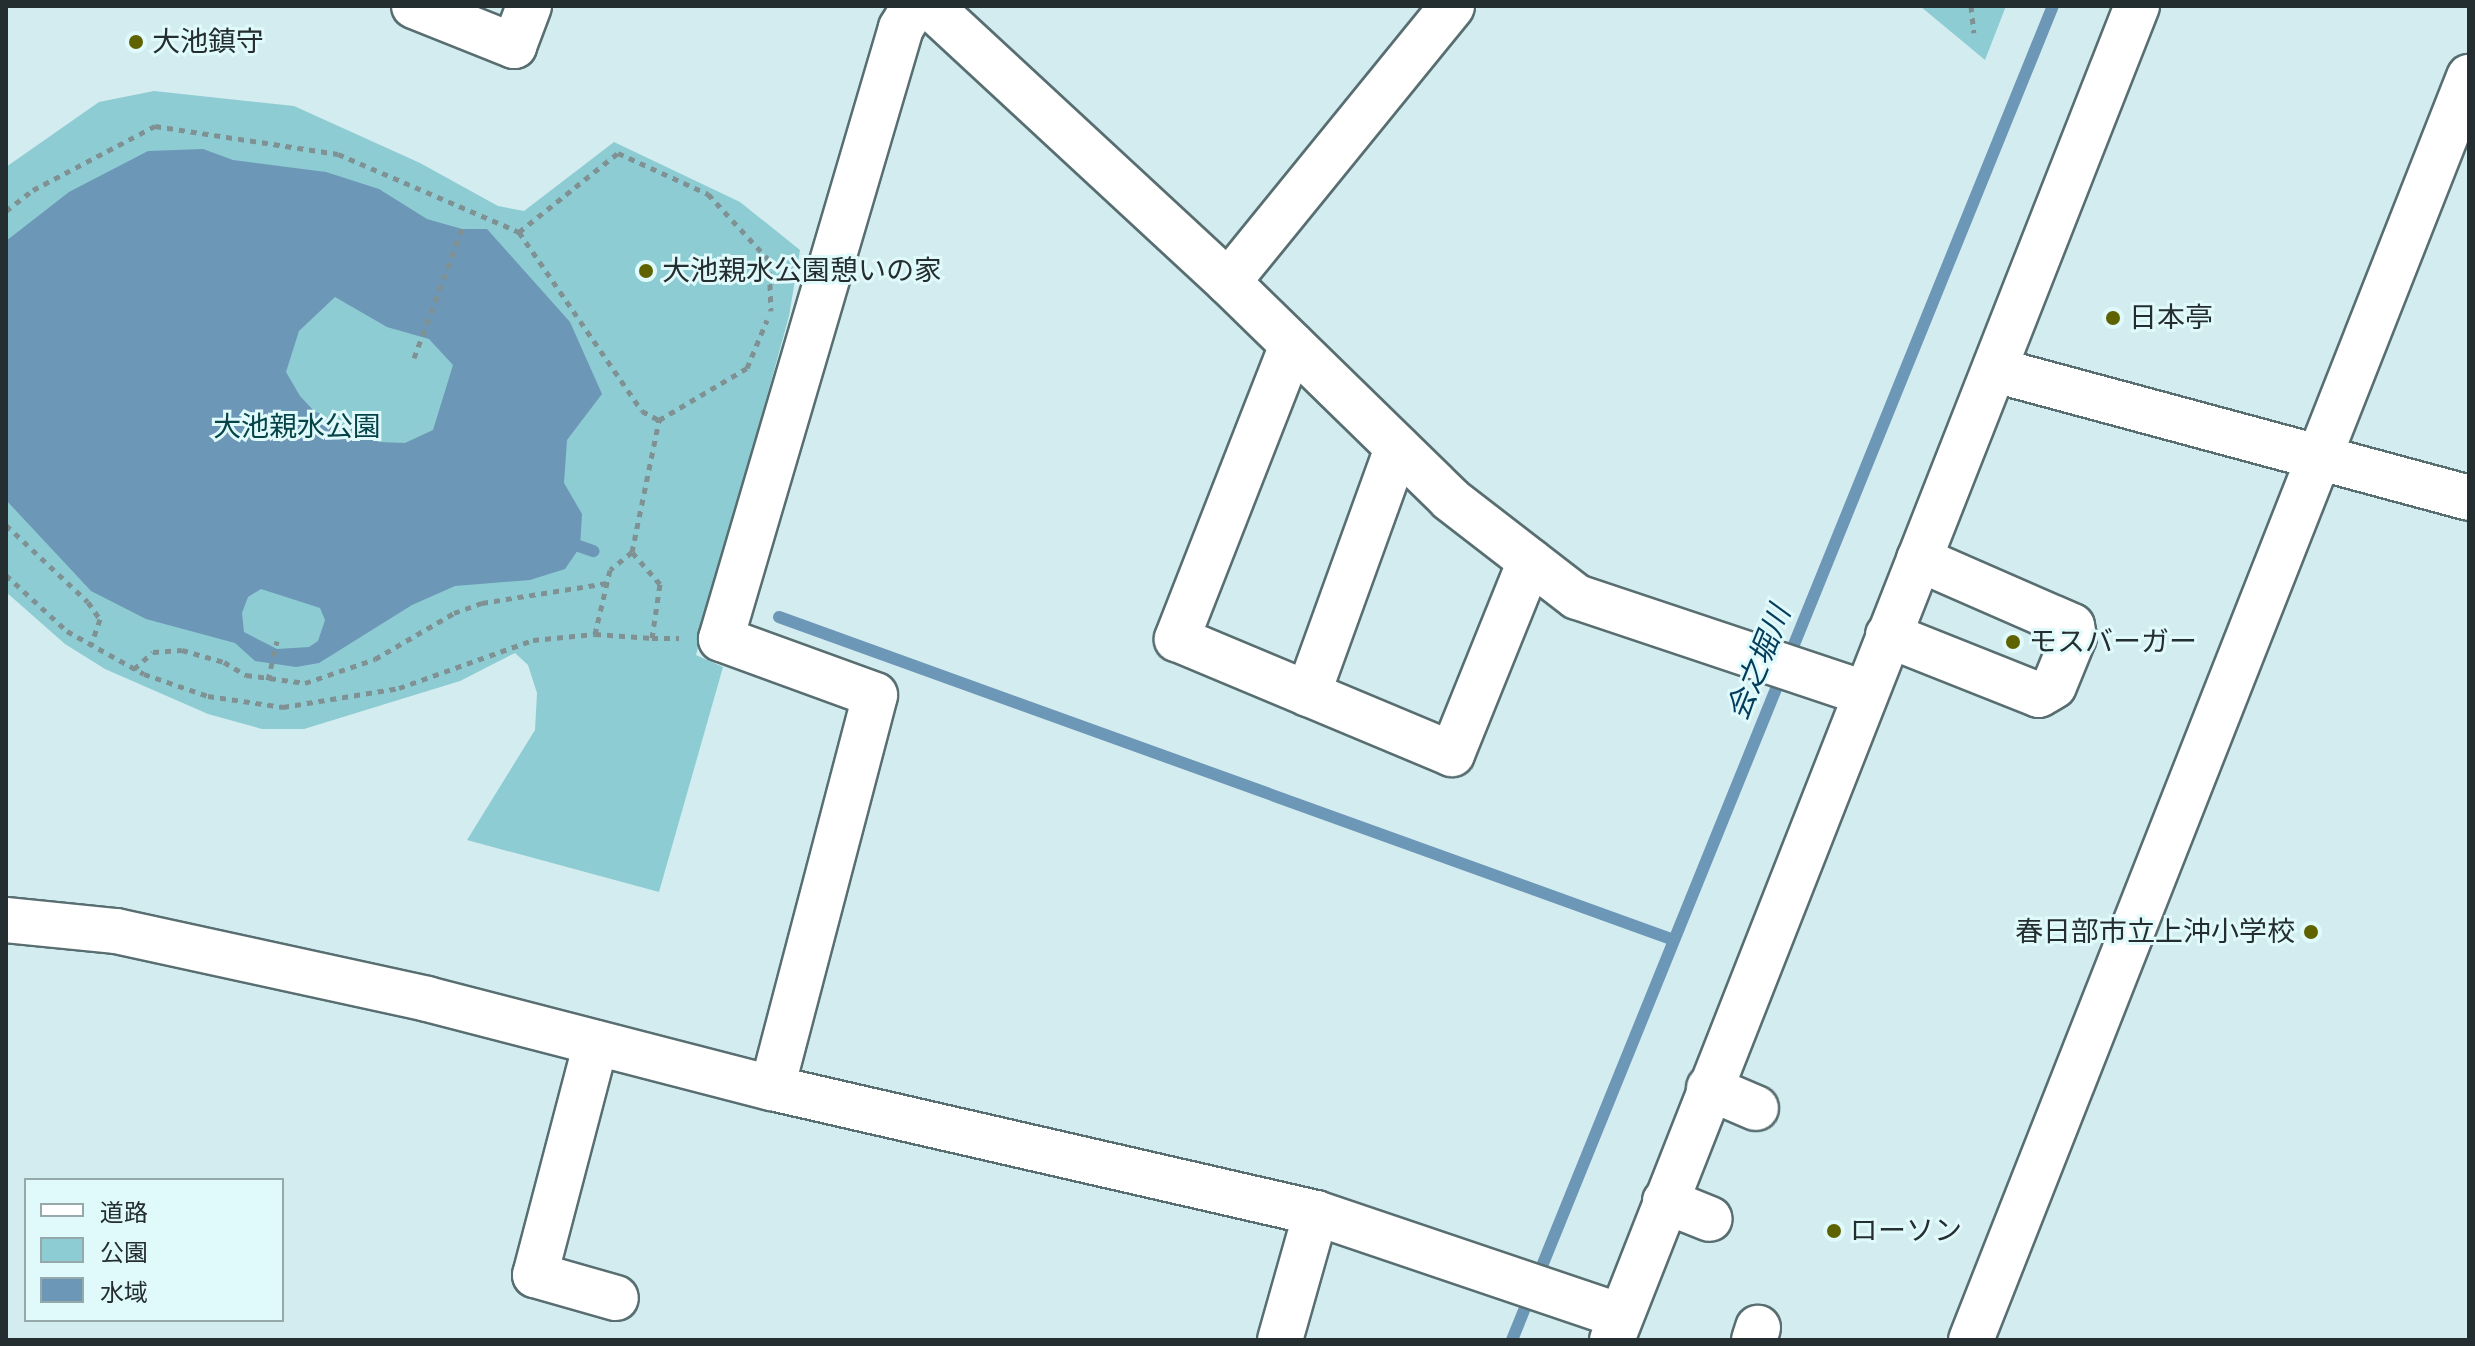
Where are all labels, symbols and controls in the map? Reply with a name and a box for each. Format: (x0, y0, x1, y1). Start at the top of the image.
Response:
place label: 大池鎮守 (152, 25, 264, 59)
marker: 大池鎮守 (127, 33, 145, 51)
place label: 大池親水公園憩いの家 (662, 254, 942, 288)
marker: 大池親水公園憩いの家 (637, 262, 655, 280)
place label: 日本亭 (2129, 301, 2213, 335)
marker: 日本亭 (2104, 309, 2122, 327)
park label: 大池親水公園 (213, 410, 381, 444)
water label: 会之堀川 (1720, 601, 1798, 725)
place label: モスバーガー (2029, 625, 2197, 659)
marker: モスバーガー (2004, 633, 2022, 651)
place label: 春日部市立上沖小学校 (2015, 915, 2295, 949)
marker: 春日部市立上沖小学校 (2302, 923, 2320, 941)
legend (24, 1178, 284, 1322)
text: 道路 (100, 1199, 148, 1227)
place label: ローソン (1850, 1214, 1962, 1248)
marker: ローソン (1825, 1222, 1843, 1240)
text: 公園 (100, 1239, 148, 1267)
text: 水域 (100, 1279, 148, 1307)

